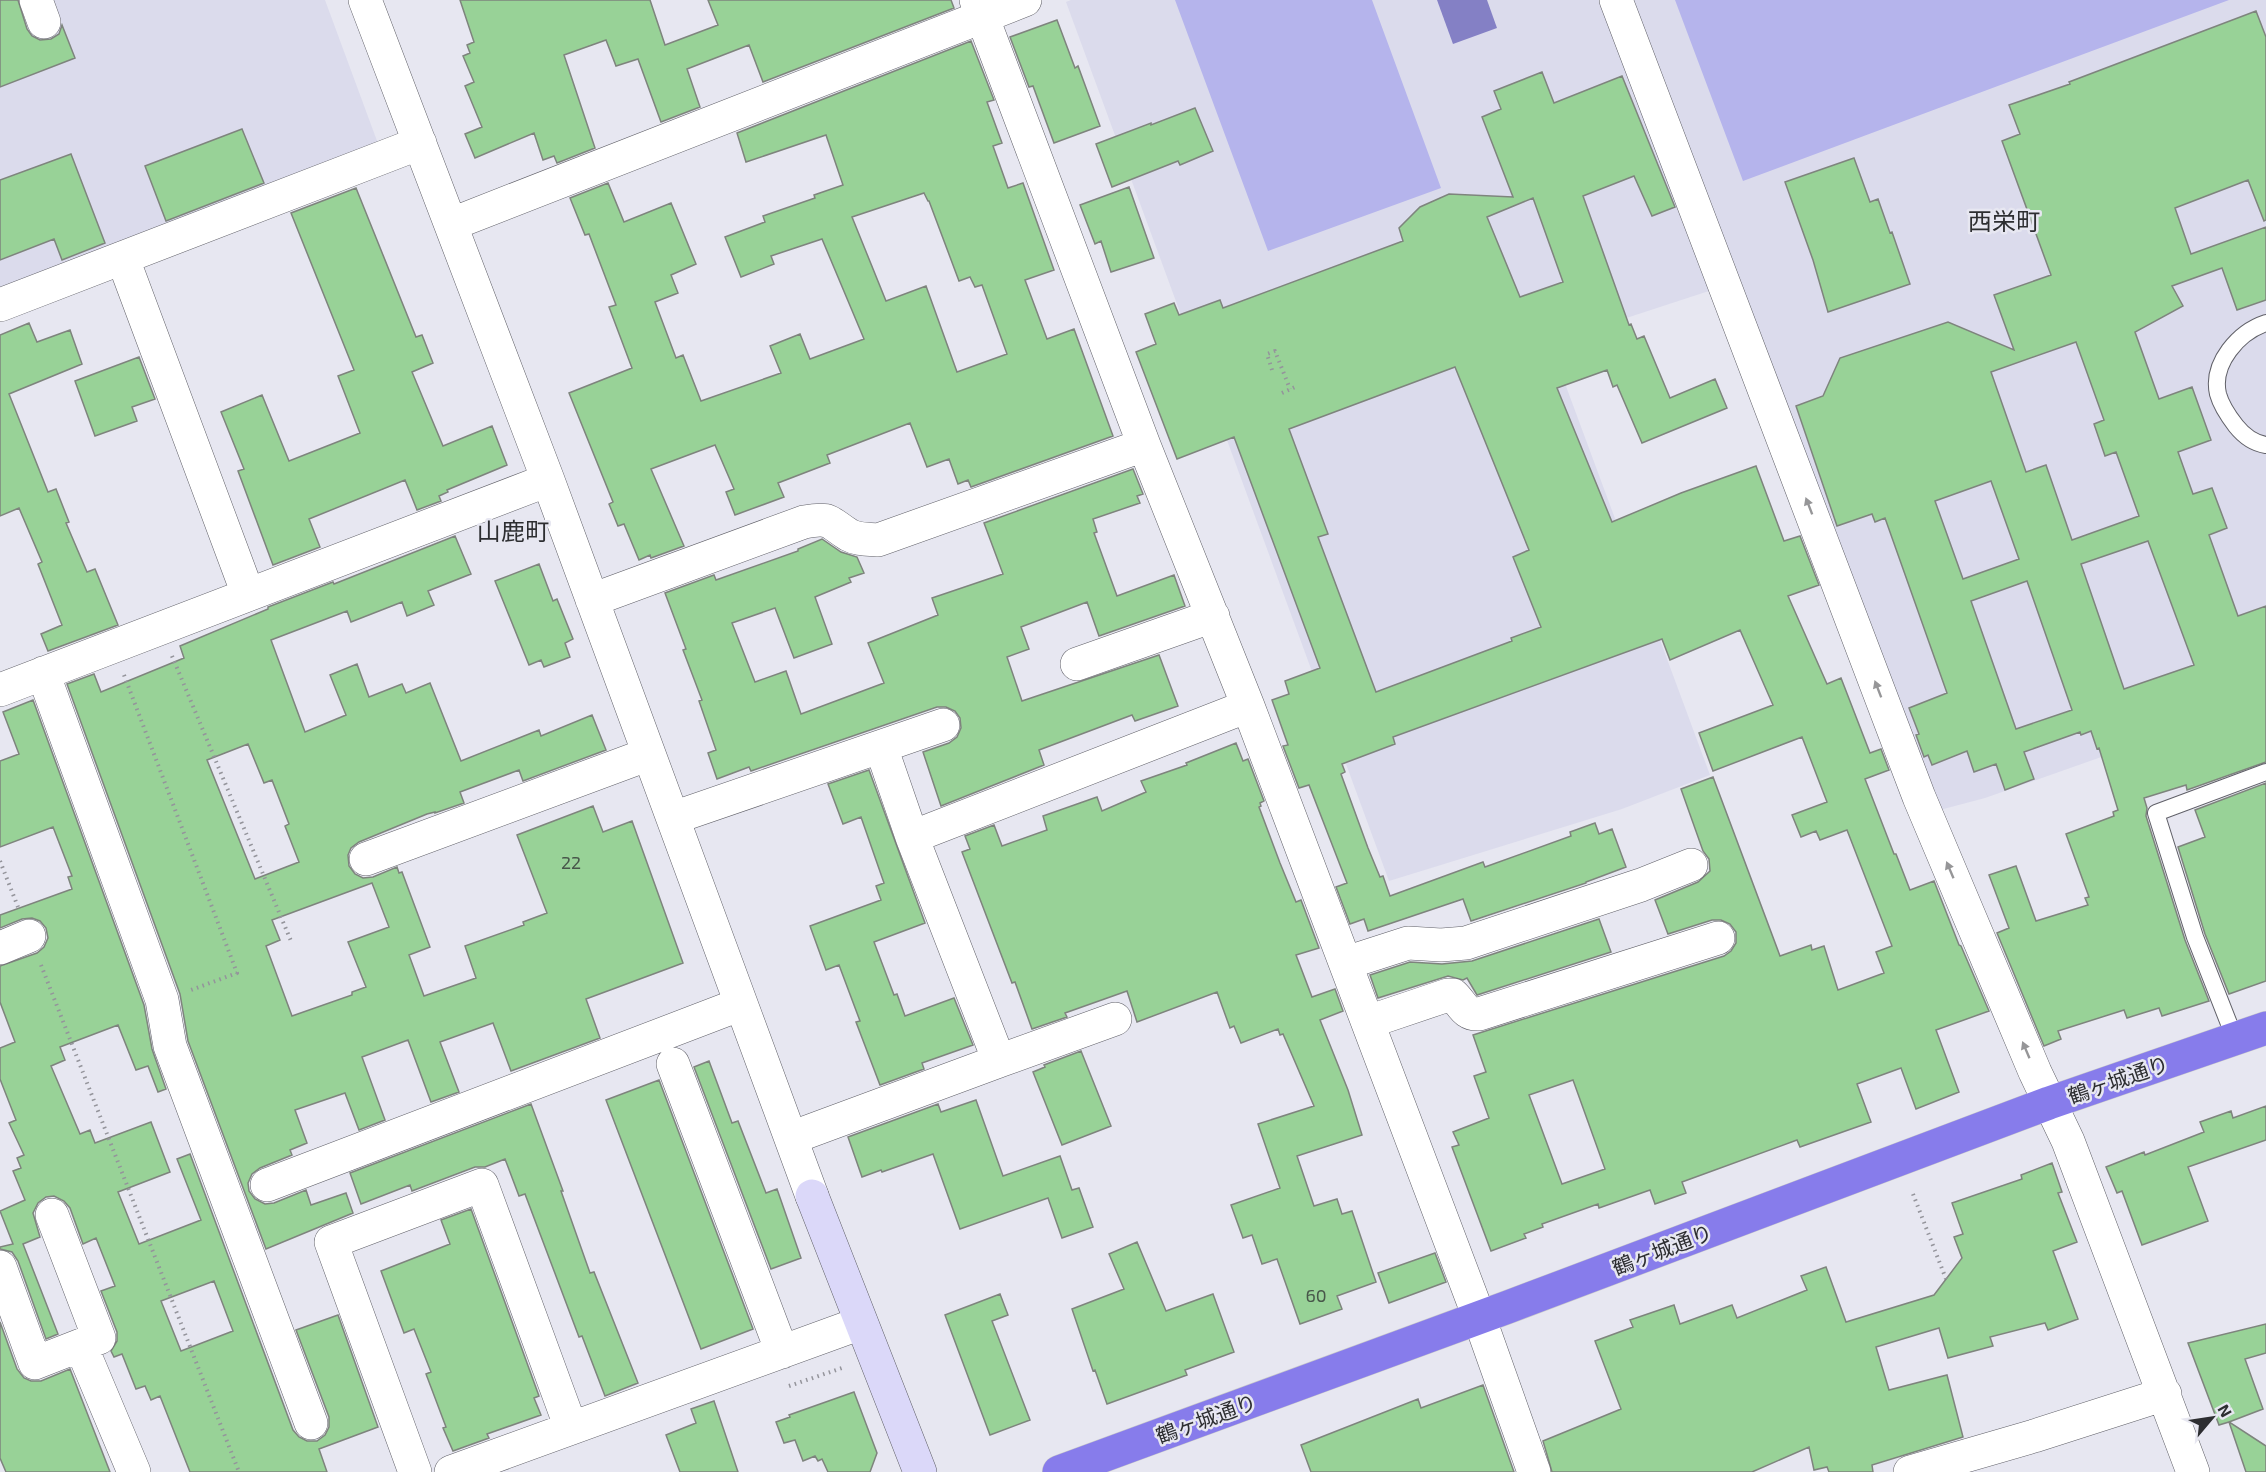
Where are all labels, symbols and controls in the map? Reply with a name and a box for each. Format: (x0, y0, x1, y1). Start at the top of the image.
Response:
district label: 西栄町 (1968, 206, 2040, 235)
one-way arrow (1803, 497, 1813, 515)
district label: 山鹿町 (477, 516, 549, 545)
one-way arrow (1873, 679, 1883, 697)
house number: 22 (561, 851, 581, 873)
one-way arrow (1945, 861, 1954, 879)
one-way arrow (2021, 1040, 2031, 1058)
street label: 鶴ヶ城通り (2064, 1050, 2172, 1108)
street label: 鶴ヶ城通り (1609, 1219, 1715, 1279)
house number: 60 (1305, 1284, 1327, 1306)
street label: 鶴ヶ城通り (1152, 1388, 1260, 1448)
north arrow (2182, 1388, 2242, 1448)
text: N (2214, 1401, 2237, 1420)

